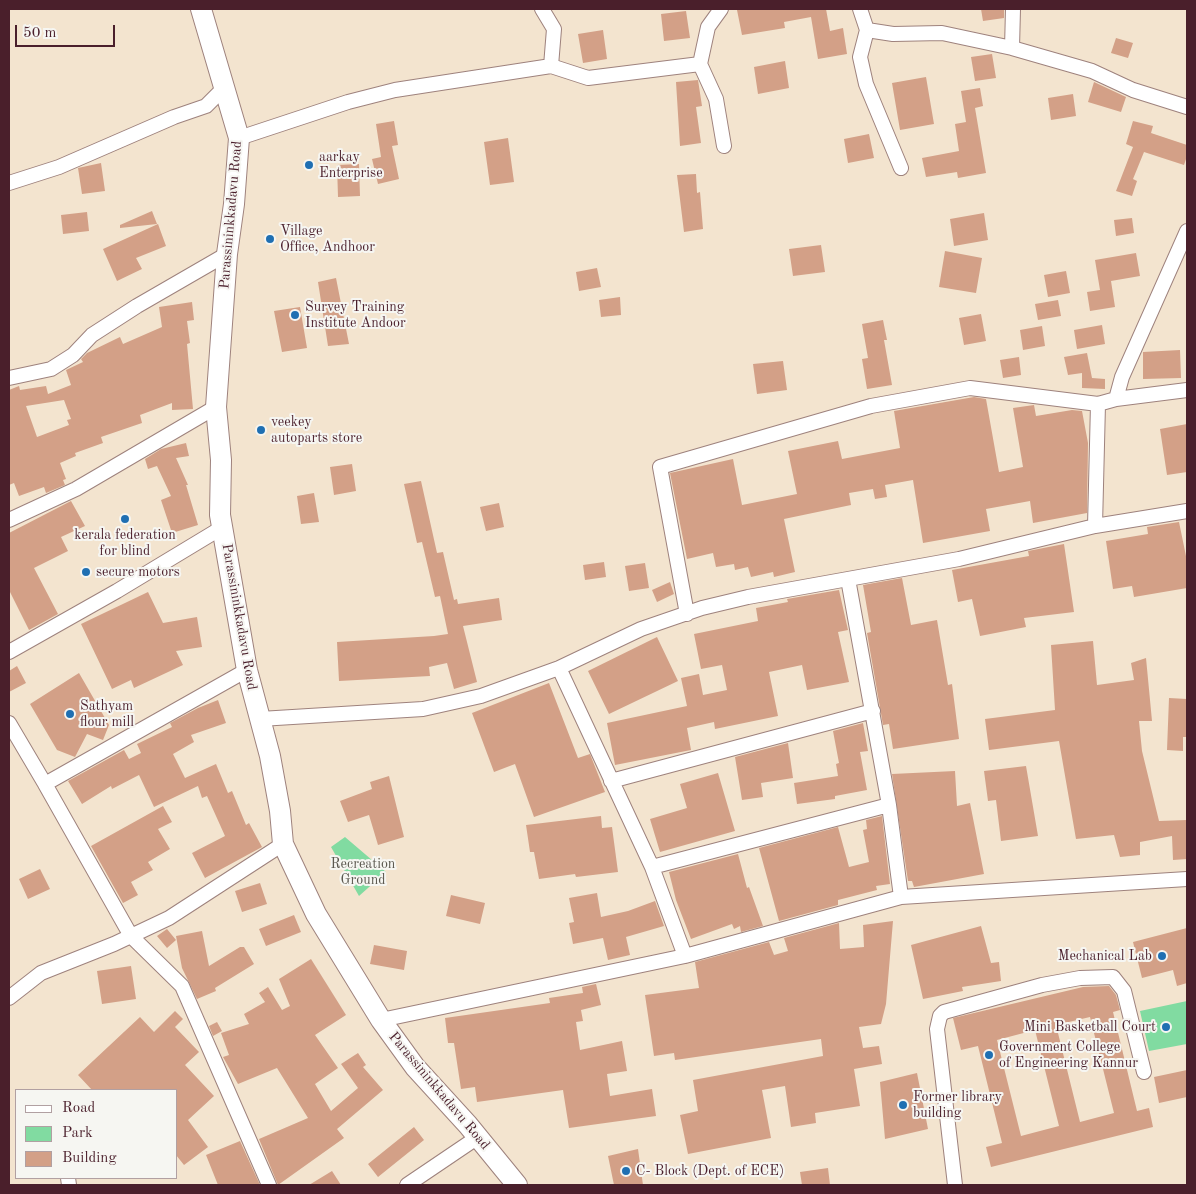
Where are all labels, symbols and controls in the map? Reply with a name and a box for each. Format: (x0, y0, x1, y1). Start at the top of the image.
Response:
scale bar (18, 15, 118, 47)
text: 50 m (23, 26, 57, 41)
street label: Parassininkkadavu Road (216, 140, 246, 290)
place label: aarkay Enterprise (319, 149, 383, 182)
marker: aarkay Enterprise (303, 159, 315, 171)
place label: Village Office, Andhoor (280, 223, 375, 256)
marker: Village Office, Andhoor (264, 233, 276, 245)
place label: Survey Training Institute Andoor (305, 299, 406, 332)
marker: Survey Training Institute Andoor (289, 309, 301, 321)
place label: veekey autoparts store (271, 414, 362, 447)
marker: veekey autoparts store (255, 424, 267, 436)
marker: kerala federation for blind (119, 513, 131, 525)
place label: kerala federation for blind (74, 527, 176, 560)
street label: Parassininkkadavu Road (218, 542, 260, 692)
place label: secure motors (96, 564, 180, 580)
marker: secure motors (80, 566, 92, 578)
place label: Sathyam flour mill (80, 698, 134, 730)
marker: Sathyam flour mill (64, 708, 76, 720)
park label: Recreation Ground (331, 856, 395, 889)
place label: Mechanical Lab (1058, 948, 1152, 964)
marker: Mechanical Lab (1156, 950, 1168, 962)
place label: Mini Basketball Court (1024, 1019, 1156, 1035)
marker: Mini Basketball Court (1160, 1021, 1172, 1033)
street label: Parassininkkadavu Road (385, 1029, 493, 1153)
place label: Government College of Engineering Kannur (999, 1039, 1138, 1072)
marker: Government College of Engineering Kannur (983, 1049, 995, 1061)
legend (15, 1089, 178, 1179)
place label: Former library building (913, 1089, 1002, 1122)
marker: Former library building (897, 1099, 909, 1111)
text: Road (62, 1101, 95, 1116)
text: Park (62, 1126, 93, 1141)
text: Building (62, 1151, 117, 1166)
place label: C- Block (Dept. of ECE) (636, 1163, 784, 1179)
marker: C- Block (Dept. of ECE) (620, 1165, 632, 1177)

